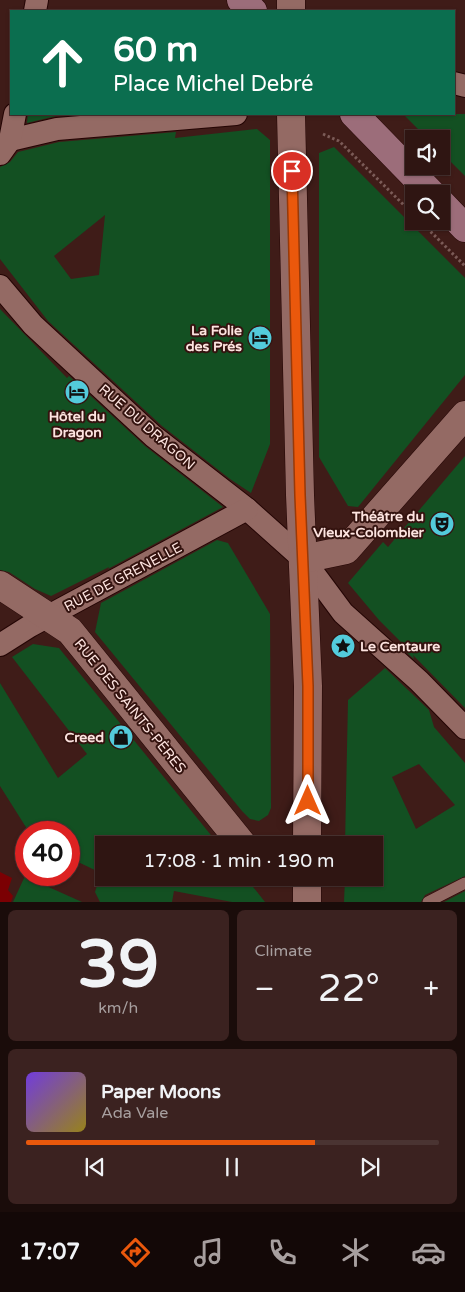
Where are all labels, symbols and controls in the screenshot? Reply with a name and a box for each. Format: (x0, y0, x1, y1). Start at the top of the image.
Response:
text: 60 m (113, 29, 198, 71)
icon: ahead (30, 30, 95, 95)
text: Place Michel Debré (113, 71, 314, 97)
map controls (405, 130, 450, 230)
button: sound (405, 130, 450, 175)
pin (271, 150, 313, 192)
icon: arrive (278, 157, 306, 185)
button: search (405, 185, 450, 230)
place label: La Folie des Prés (186, 322, 242, 355)
hotel icon: La Folie des Prés (247, 325, 273, 351)
hotel icon: Hôtel du Dragon (64, 379, 90, 405)
street label: RUE DU DRAGON (95, 381, 199, 473)
place label: Hôtel du Dragon (49, 408, 105, 441)
place label: Théâtre du Vieux-Colombier (313, 508, 425, 541)
theatre icon: Théâtre du Vieux-Colombier (429, 511, 455, 537)
street label: RUE DE GRENELLE (61, 539, 185, 615)
place icon: Le Centaure (330, 633, 356, 659)
street label: RUE DES SAINTS-PÈRES (71, 635, 190, 777)
place label: Le Centaure (360, 638, 440, 655)
shop icon: Creed (108, 724, 134, 750)
place label: Creed (65, 729, 104, 746)
position arrow (281, 774, 333, 826)
speed limit sign: 40 (15, 821, 80, 886)
text: 17:08 · 1 min · 190 m (143, 850, 335, 872)
text: 39 (77, 926, 159, 1005)
text: Climate (255, 941, 312, 961)
text: 22° (318, 966, 380, 1012)
text: − (255, 972, 274, 1006)
text: + (423, 972, 439, 1006)
text: km/h (98, 998, 138, 1018)
text: Paper Moons (101, 1081, 221, 1103)
text: Ada Vale (101, 1103, 168, 1123)
icon: previous (81, 1153, 109, 1181)
icon: pause (218, 1153, 246, 1181)
icon: next (356, 1153, 384, 1181)
icon: directions (118, 1235, 153, 1270)
icon: music (191, 1235, 226, 1270)
icon: phone (265, 1235, 300, 1270)
icon: climate (338, 1235, 373, 1270)
icon: car (411, 1235, 446, 1270)
text: 17:07 (19, 1239, 80, 1265)

